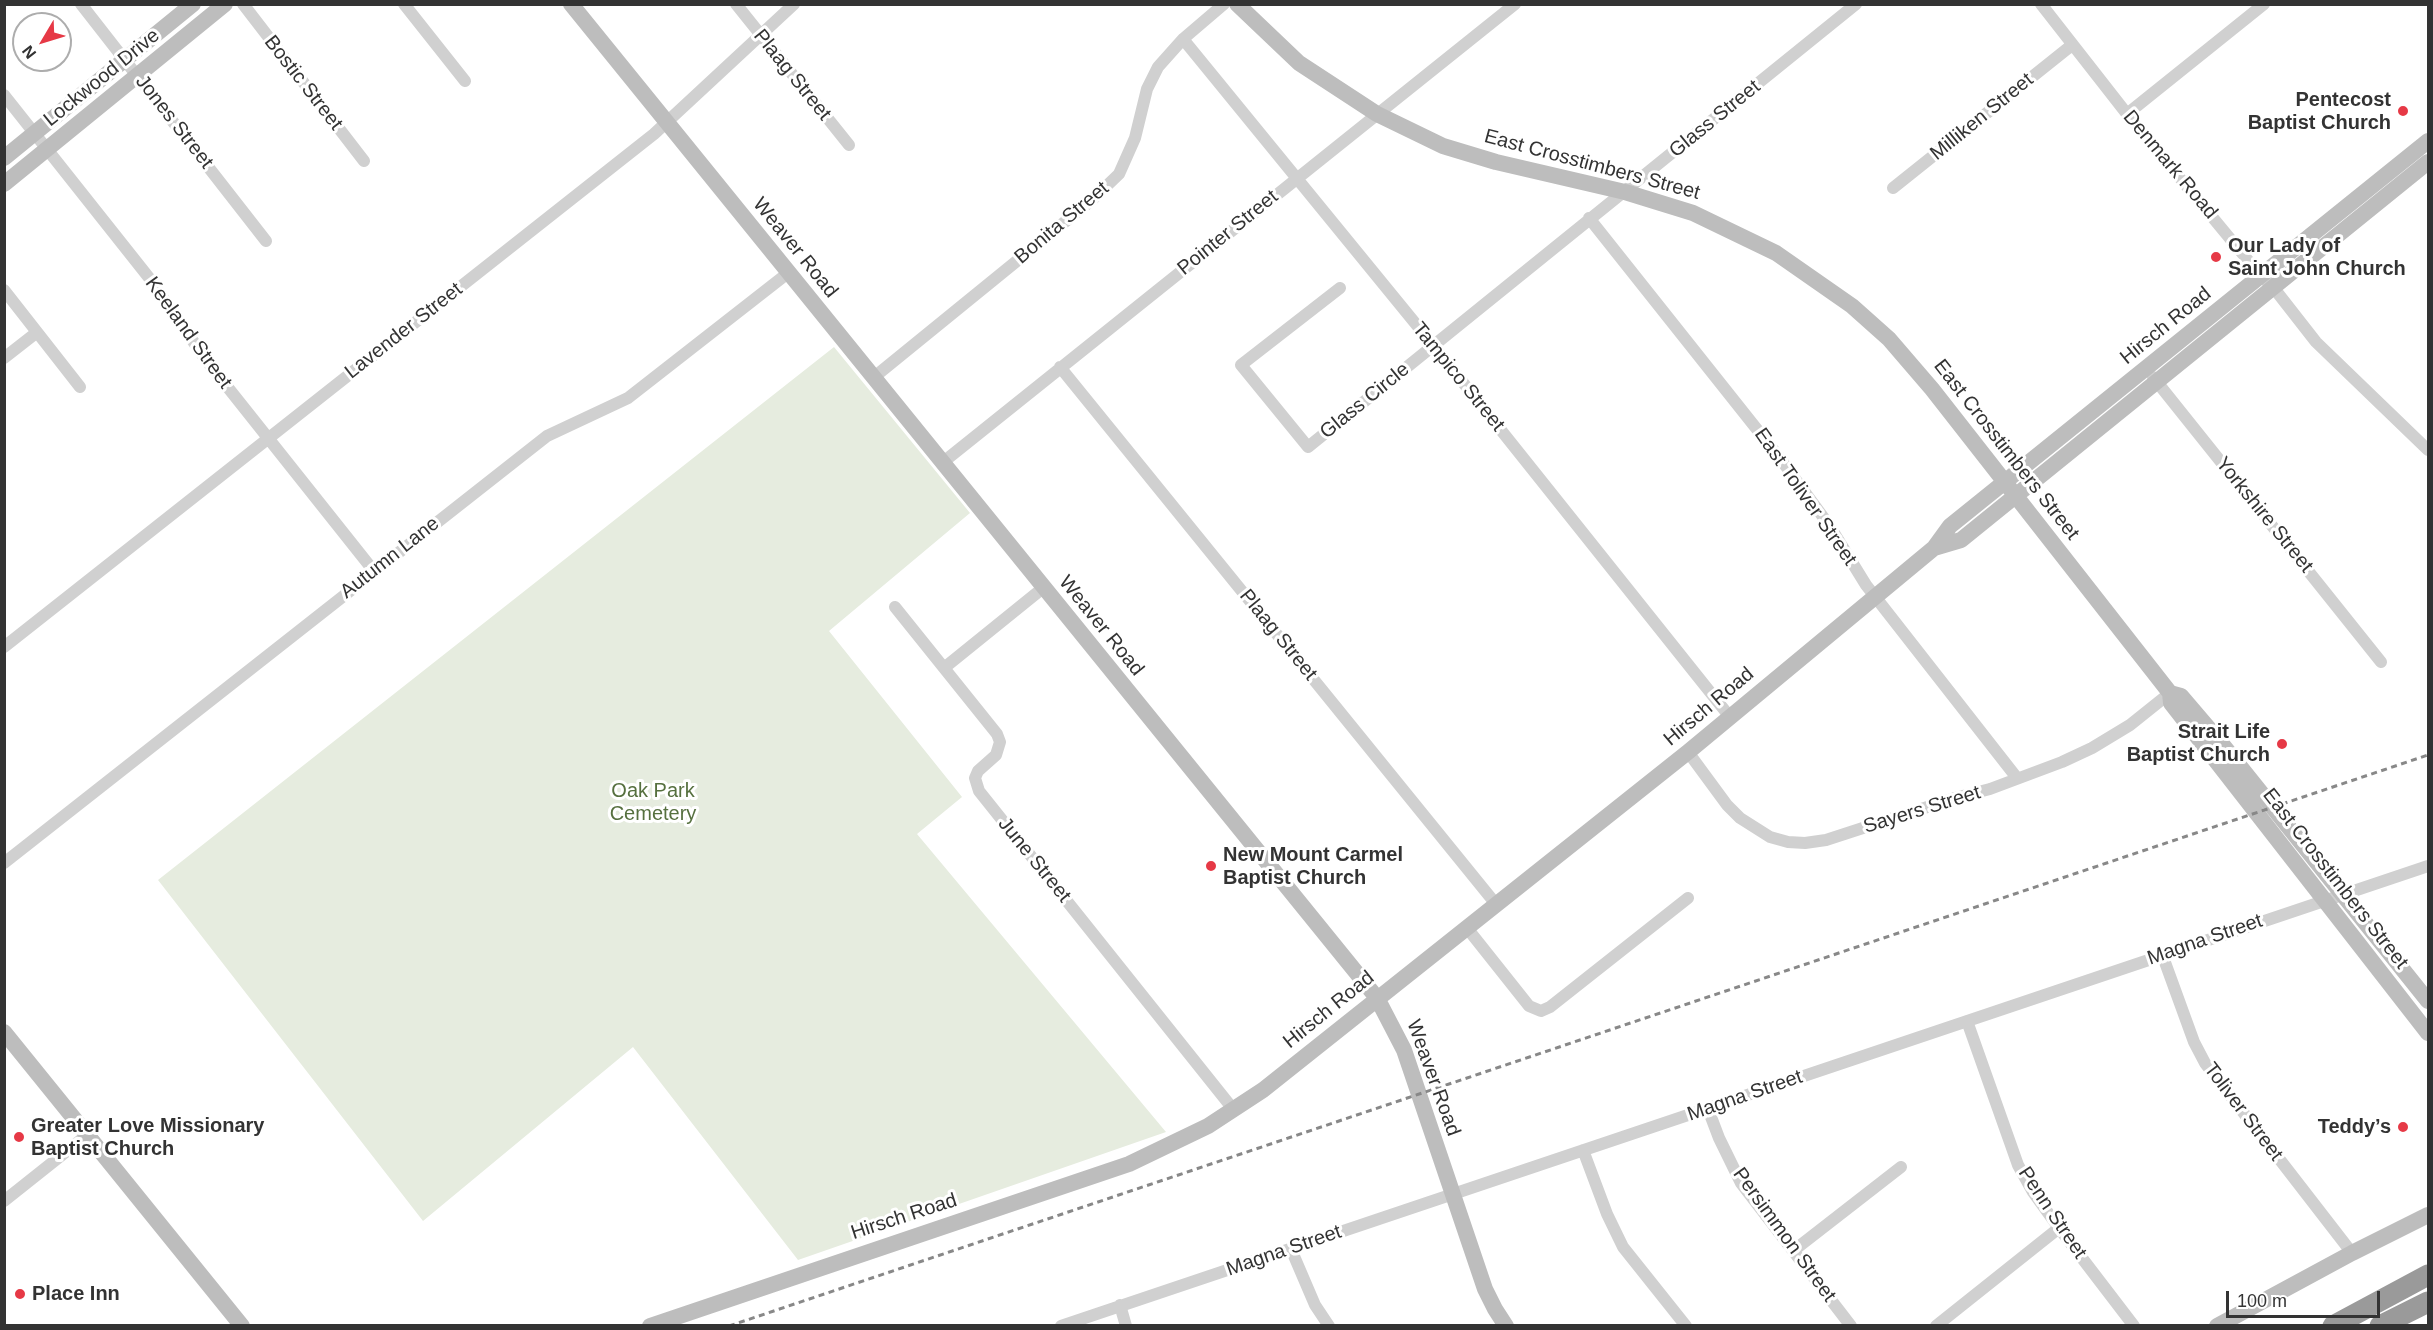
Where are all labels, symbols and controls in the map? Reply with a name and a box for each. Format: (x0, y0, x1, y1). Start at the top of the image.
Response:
north arrow (12, 12, 72, 72)
street label: Lockwood Drive (39, 24, 165, 132)
street label: Plaag Street (748, 25, 836, 125)
street label: Bostic Street (259, 31, 347, 135)
text: N (19, 42, 39, 62)
street label: Milliken Street (1926, 68, 2038, 166)
street label: Jones Street (130, 70, 218, 174)
street label: Glass Street (1665, 75, 1765, 163)
place label: Pentecost Baptist Church (2248, 88, 2391, 135)
marker: Pentecost Baptist Church (2396, 104, 2410, 118)
street label: Denmark Road (2118, 106, 2222, 224)
street label: East Crosstimbers Street (1482, 125, 1702, 205)
street label: Bonita Street (1010, 177, 1114, 269)
street label: Pointer Street (1173, 185, 1283, 281)
street label: Weaver Road (747, 193, 843, 303)
place label: Our Lady of Saint John Church (2228, 234, 2406, 281)
marker: Our Lady of Saint John Church (2209, 250, 2223, 264)
street label: Keeland Street (139, 272, 237, 394)
street label: Lavender Street (341, 278, 467, 384)
street label: Hirsch Road (2116, 282, 2216, 370)
street label: Tampico Street (1407, 318, 1509, 436)
street label: East Crosstimbers Street (1928, 355, 2084, 545)
street label: Glass Circle (1316, 358, 1414, 444)
street label: East Toliver Street (1749, 424, 1861, 570)
street label: Yorkshire Street (2210, 452, 2318, 578)
street label: Autumn Lane (336, 512, 444, 604)
street label: Weaver Road (1053, 571, 1149, 681)
street label: Plaag Street (1234, 585, 1322, 685)
street label: Hirsch Road (1659, 662, 1759, 752)
place label: Strait Life Baptist Church (2127, 720, 2270, 767)
marker: Strait Life Baptist Church (2275, 737, 2289, 751)
park label: Oak Park Cemetery (610, 779, 696, 826)
street label: Sayers Street (1861, 781, 1983, 839)
street label: East Crosstimbers Street (2257, 784, 2413, 974)
street label: June Street (992, 813, 1076, 907)
place label: New Mount Carmel Baptist Church (1223, 843, 1403, 890)
marker: New Mount Carmel Baptist Church (1204, 859, 1218, 873)
street label: Magna Street (2144, 909, 2266, 971)
street label: Hirsch Road (1279, 966, 1379, 1054)
street label: Weaver Road (1401, 1017, 1465, 1139)
street label: Toliver Street (2198, 1058, 2288, 1166)
street label: Magna Street (1684, 1065, 1806, 1127)
place label: Greater Love Missionary Baptist Church (31, 1114, 264, 1161)
place label: Teddy’s (2318, 1115, 2391, 1139)
marker: Teddy’s (2396, 1120, 2410, 1134)
marker: Greater Love Missionary Baptist Church (12, 1130, 26, 1144)
street label: Persimmon Street (1727, 1163, 1841, 1307)
street label: Penn Street (2013, 1163, 2091, 1263)
street label: Hirsch Road (848, 1189, 960, 1245)
street label: Magna Street (1223, 1220, 1345, 1282)
scale bar (2229, 1279, 2384, 1317)
place label: Place Inn (32, 1282, 120, 1306)
marker: Place Inn (13, 1287, 27, 1301)
text: 100 m (2237, 1291, 2287, 1311)

